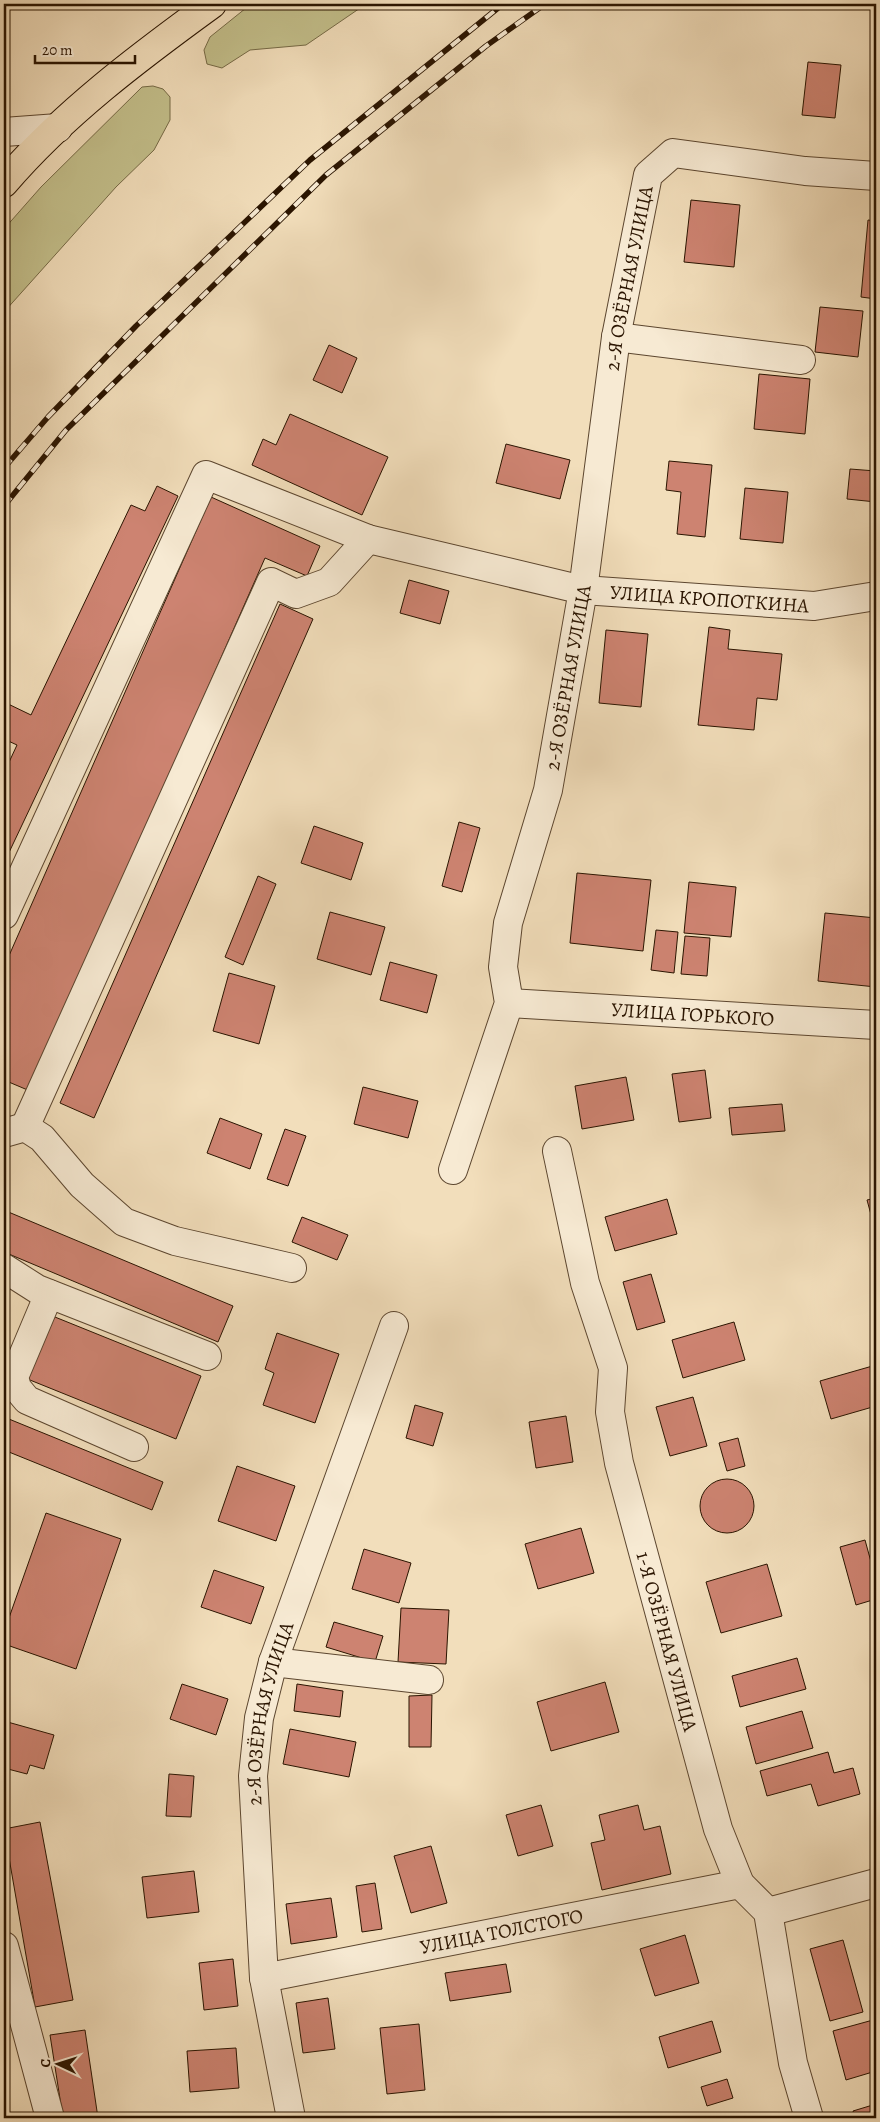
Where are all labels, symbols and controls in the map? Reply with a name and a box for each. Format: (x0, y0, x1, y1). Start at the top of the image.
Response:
scale bar (35, 32, 135, 64)
text: 20 m (42, 40, 73, 60)
street label: 2-Я ОЗЁРНАЯ УЛИЦА (598, 183, 659, 372)
street label: УЛИЦА КРОПОТКИНА (609, 578, 810, 619)
street label: 2-Я ОЗЁРНАЯ УЛИЦА (538, 582, 597, 772)
street label: УЛИЦА ГОРЬКОГО (610, 996, 775, 1032)
street label: 1-Я ОЗЁРНАЯ УЛИЦА (630, 1548, 705, 1734)
street label: 2-Я ОЗЁРНАЯ УЛИЦА (240, 1618, 300, 1806)
street label: УЛИЦА ТОЛСТОГО (417, 1902, 586, 1960)
north arrow (32, 2040, 82, 2090)
text: С (36, 2058, 55, 2068)

